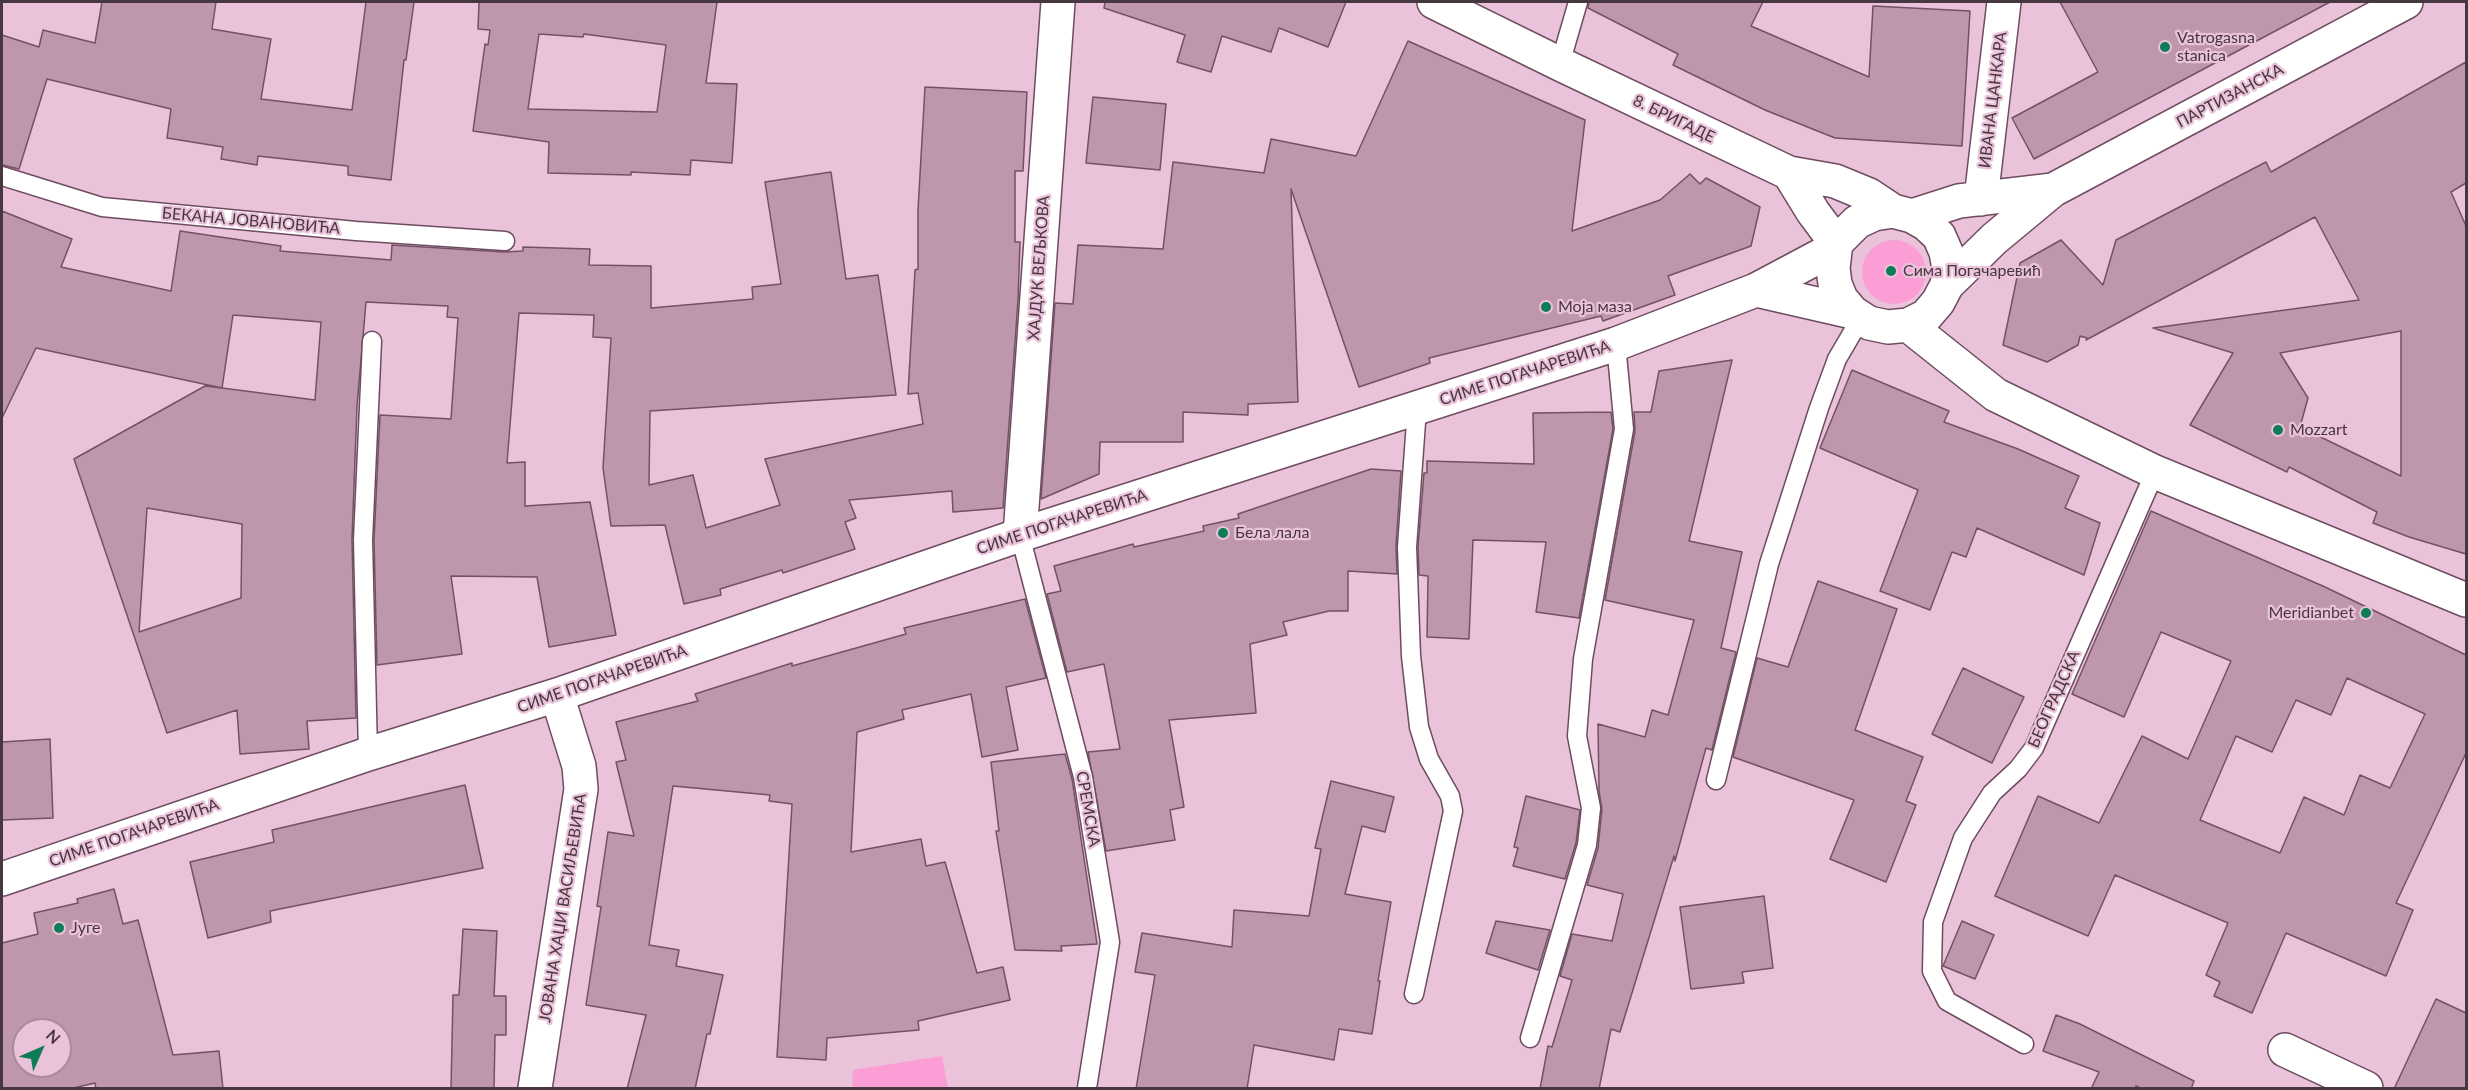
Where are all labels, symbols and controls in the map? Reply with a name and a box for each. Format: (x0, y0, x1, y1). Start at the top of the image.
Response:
place label: Vatrogasna stanica (2177, 28, 2255, 66)
street label: ИВАНА ЦАНКАРА (1975, 31, 2011, 169)
marker: Vatrogasna stanica (2158, 40, 2172, 54)
street label: ПАРТИЗАНСКА (2173, 60, 2287, 132)
street label: 8. БРИГАДЕ (1630, 91, 1718, 147)
street label: ХАЈДУК ВЕЉКОВА (1024, 195, 1054, 341)
street label: БЕКАНА ЈОВАНОВИЋА (161, 204, 341, 238)
place label: Сима Погачаревић (1903, 261, 2041, 281)
marker: Сима Погачаревић (1884, 264, 1898, 278)
place label: Моја маза (1558, 297, 1632, 317)
marker: Моја маза (1539, 300, 1553, 314)
street label: СИМЕ ПОГАЧАРЕВИЋА (1437, 336, 1613, 410)
place label: Mozzart (2290, 420, 2347, 440)
marker: Mozzart (2271, 423, 2285, 437)
street label: СИМЕ ПОГАЧАРЕВИЋА (974, 485, 1150, 559)
place label: Бела лала (1235, 523, 1309, 543)
marker: Бела лала (1216, 526, 1230, 540)
place label: Meridianbet (2269, 603, 2354, 623)
marker: Meridianbet (2359, 606, 2373, 620)
street label: СИМЕ ПОГАЧАРЕВИЋА (515, 641, 689, 717)
street label: БЕОГРАДСКА (2024, 647, 2084, 751)
street label: СРЕМСКА (1072, 770, 1104, 848)
street label: ЈОВАНА ХАЏИ ВАСИЉЕВИЋА (535, 792, 591, 1024)
street label: СИМЕ ПОГАЧАРЕВИЋА (47, 795, 221, 871)
place label: Југе (71, 918, 101, 938)
marker: Југе (52, 921, 66, 935)
north arrow (12, 1018, 72, 1078)
text: N (43, 1025, 65, 1047)

